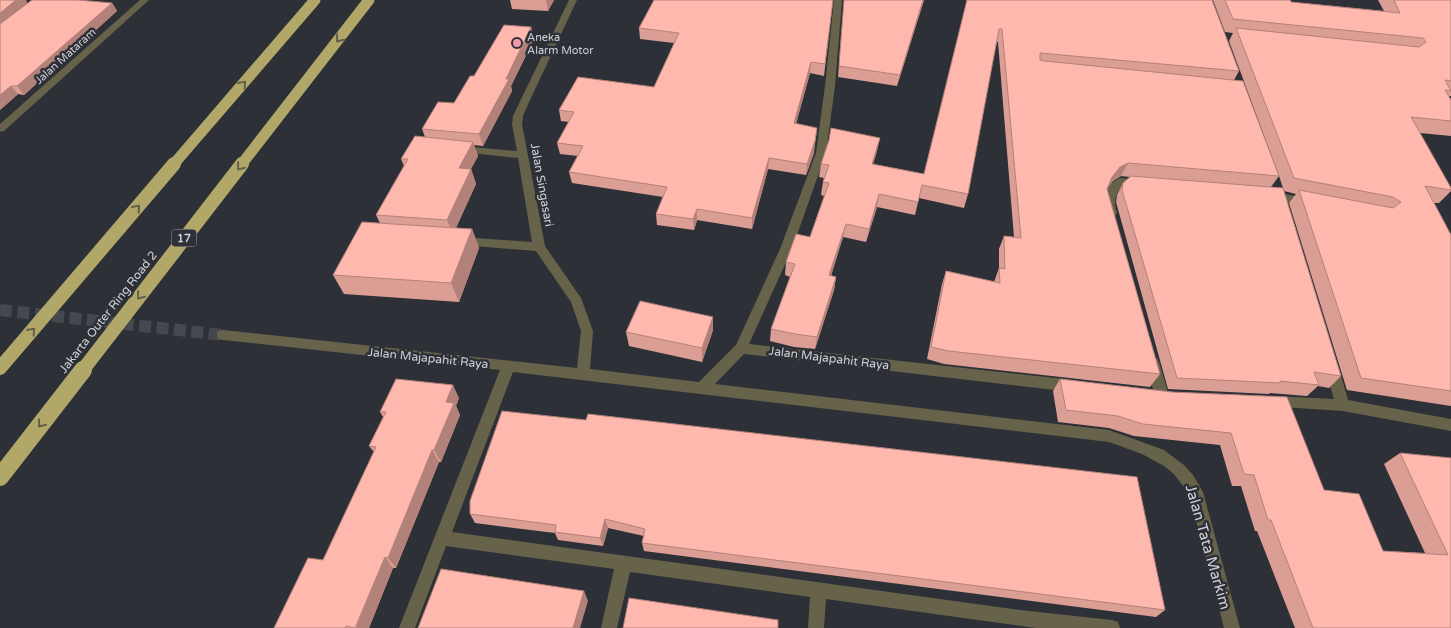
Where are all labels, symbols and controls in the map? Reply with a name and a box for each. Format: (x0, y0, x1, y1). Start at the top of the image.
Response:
street label: Jalan Mataram (32, 26, 98, 87)
place label: Aneka Alarm Motor (527, 31, 594, 57)
one-way arrow (336, 33, 345, 42)
marker: Aneka Alarm Motor (511, 37, 523, 49)
one-way arrow (237, 81, 246, 90)
street label: Jalan Singasari (528, 142, 556, 228)
one-way arrow (237, 161, 245, 170)
one-way arrow (132, 205, 140, 214)
road number: 17 (172, 230, 196, 247)
street label: Jakarta Outer Ring Road 2 (56, 248, 160, 376)
one-way arrow (138, 290, 146, 299)
one-way arrow (26, 328, 35, 337)
street label: Jalan Majapahit Raya (768, 344, 890, 372)
street label: Jalan Majapahit Raya (367, 345, 489, 371)
one-way arrow (38, 418, 46, 427)
street label: Jalan Tata Markim (1182, 482, 1234, 612)

